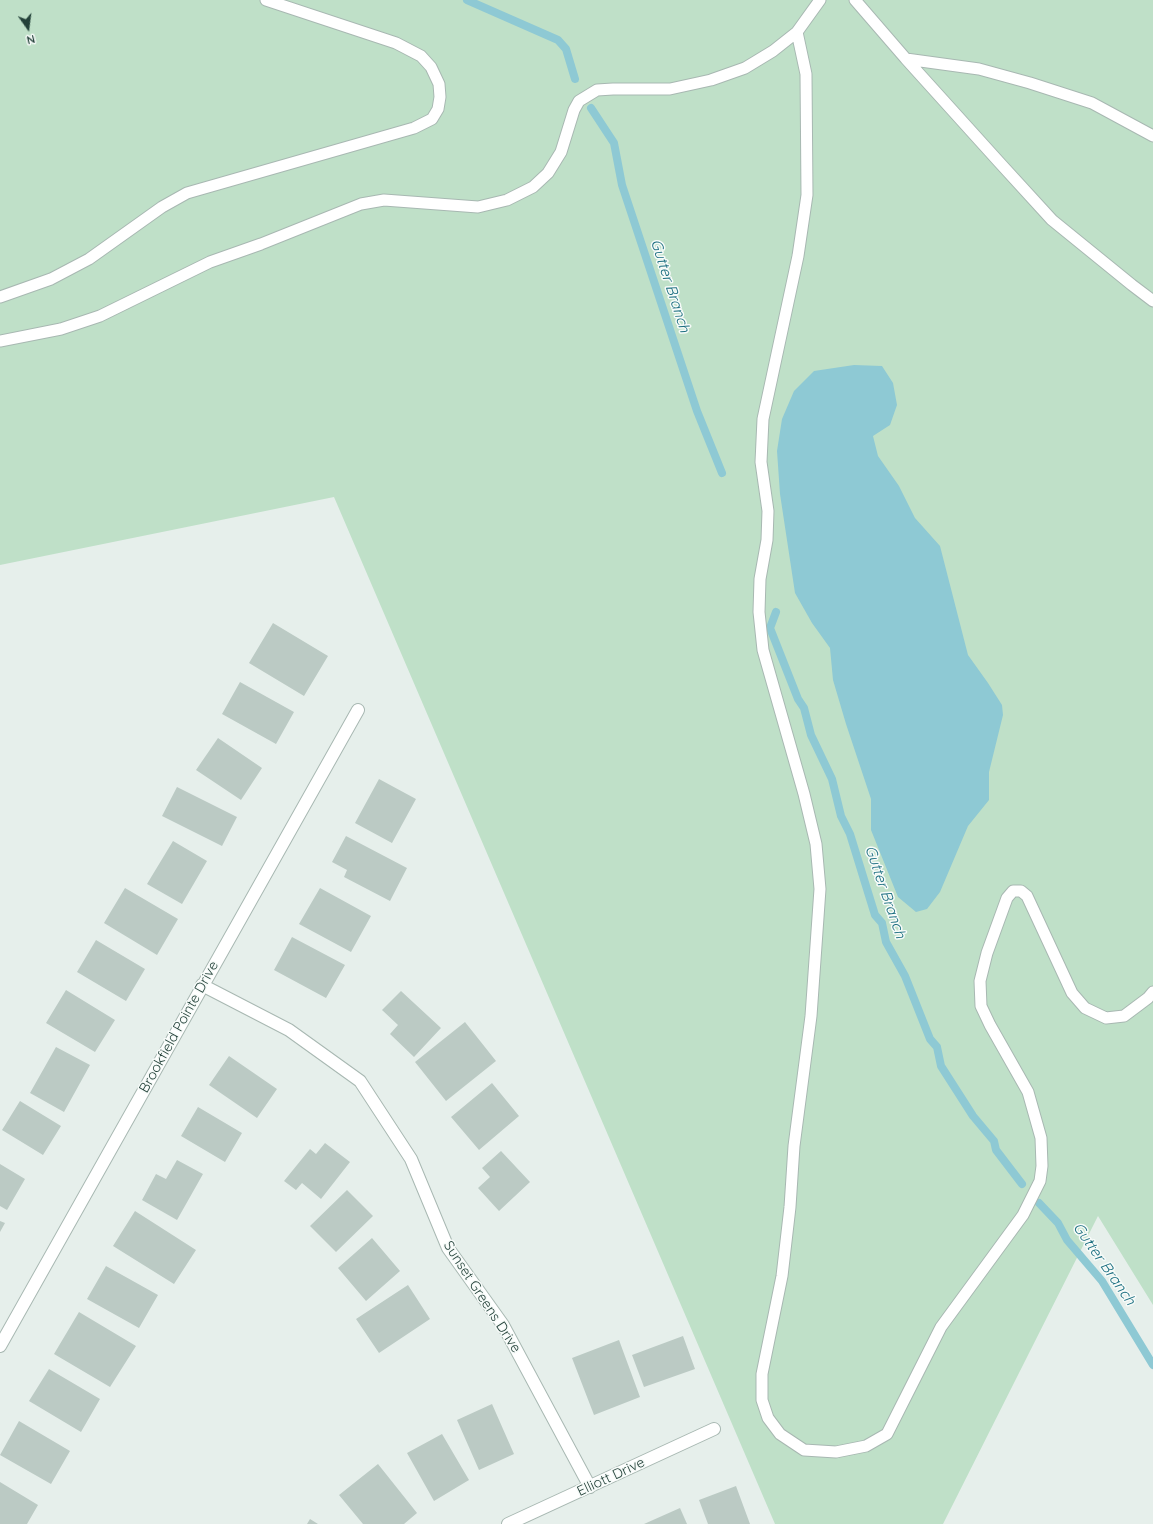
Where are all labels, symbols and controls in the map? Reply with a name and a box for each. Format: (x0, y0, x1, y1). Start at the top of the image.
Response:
north arrow (8, 8, 48, 48)
text: N (25, 32, 37, 47)
water label: Gutter Branch (646, 237, 694, 335)
water label: Gutter Branch (861, 843, 909, 941)
street label: Brookfield Pointe Drive (136, 958, 222, 1096)
water label: Gutter Branch (1069, 1219, 1139, 1309)
street label: Sunset Greens Drive (440, 1238, 524, 1356)
street label: Elliott Drive (574, 1454, 648, 1500)

